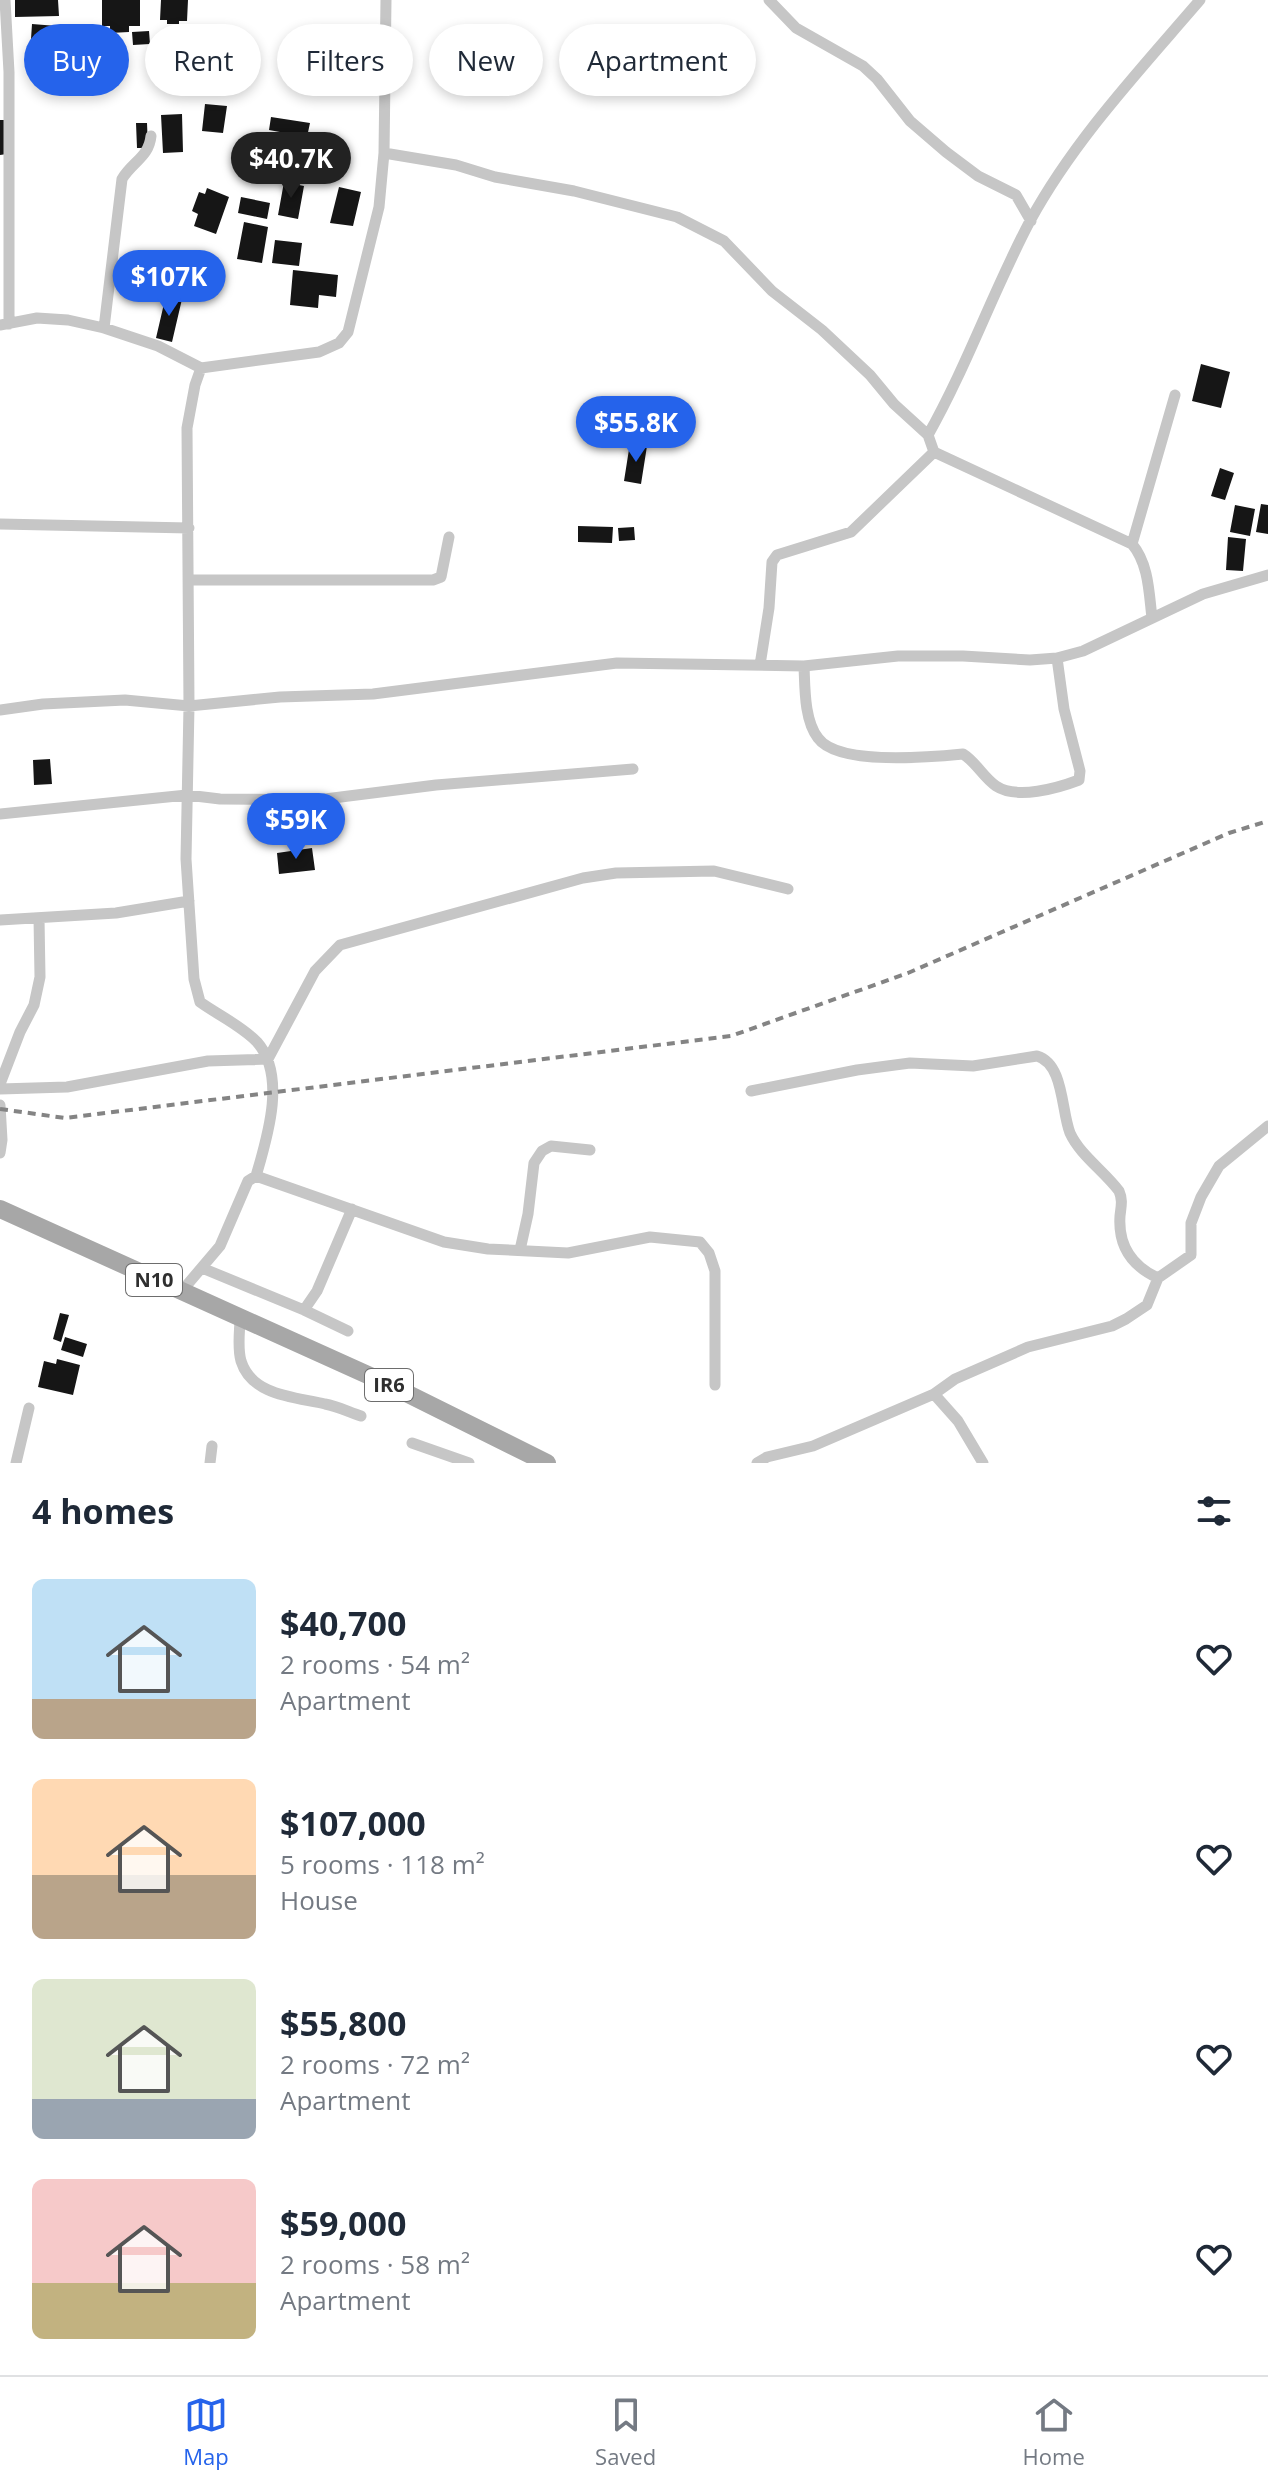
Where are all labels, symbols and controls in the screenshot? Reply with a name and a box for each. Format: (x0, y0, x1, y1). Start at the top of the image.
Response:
chip: Buy (24, 24, 129, 96)
chip: Rent (145, 24, 261, 96)
chip: Filters (277, 24, 413, 96)
chip: New (429, 24, 543, 96)
chip: Apartment (559, 24, 756, 96)
pin: $40.7K (226, 132, 356, 200)
text: $40.7K (249, 140, 333, 176)
pin: $107K (113, 250, 225, 318)
text: $107K (131, 258, 207, 294)
pin: $55.8K (571, 396, 701, 464)
text: $55.8K (594, 404, 678, 440)
pin: $59K (249, 793, 343, 861)
text: $59K (265, 801, 327, 837)
road number: N10 (126, 1264, 182, 1296)
road number: IR6 (365, 1369, 413, 1401)
text: 4 homes (32, 1488, 174, 1534)
icon: filters (1192, 1489, 1236, 1533)
text: $40,700 (280, 1600, 406, 1646)
icon: home (96, 1611, 192, 1707)
icon: heart (1192, 1637, 1236, 1681)
text: 2 rooms · 54 m² (280, 1646, 470, 1682)
text: Apartment (280, 1682, 411, 1718)
text: $107,000 (280, 1800, 426, 1846)
icon: home (96, 1811, 192, 1907)
icon: heart (1192, 1837, 1236, 1881)
text: 5 rooms · 118 m² (280, 1846, 485, 1882)
text: House (280, 1882, 358, 1918)
text: $55,800 (280, 2000, 406, 2046)
icon: home (96, 2011, 192, 2107)
icon: heart (1192, 2037, 1236, 2081)
text: 2 rooms · 72 m² (280, 2046, 470, 2082)
text: Apartment (280, 2082, 411, 2118)
text: $59,000 (280, 2200, 406, 2246)
icon: home (96, 2211, 192, 2307)
icon: heart (1192, 2237, 1236, 2281)
text: 2 rooms · 58 m² (280, 2246, 470, 2282)
text: Apartment (280, 2282, 411, 2318)
tab: Map (183, 2393, 229, 2471)
tab: Saved (595, 2393, 656, 2471)
tab: Home (1023, 2393, 1085, 2471)

